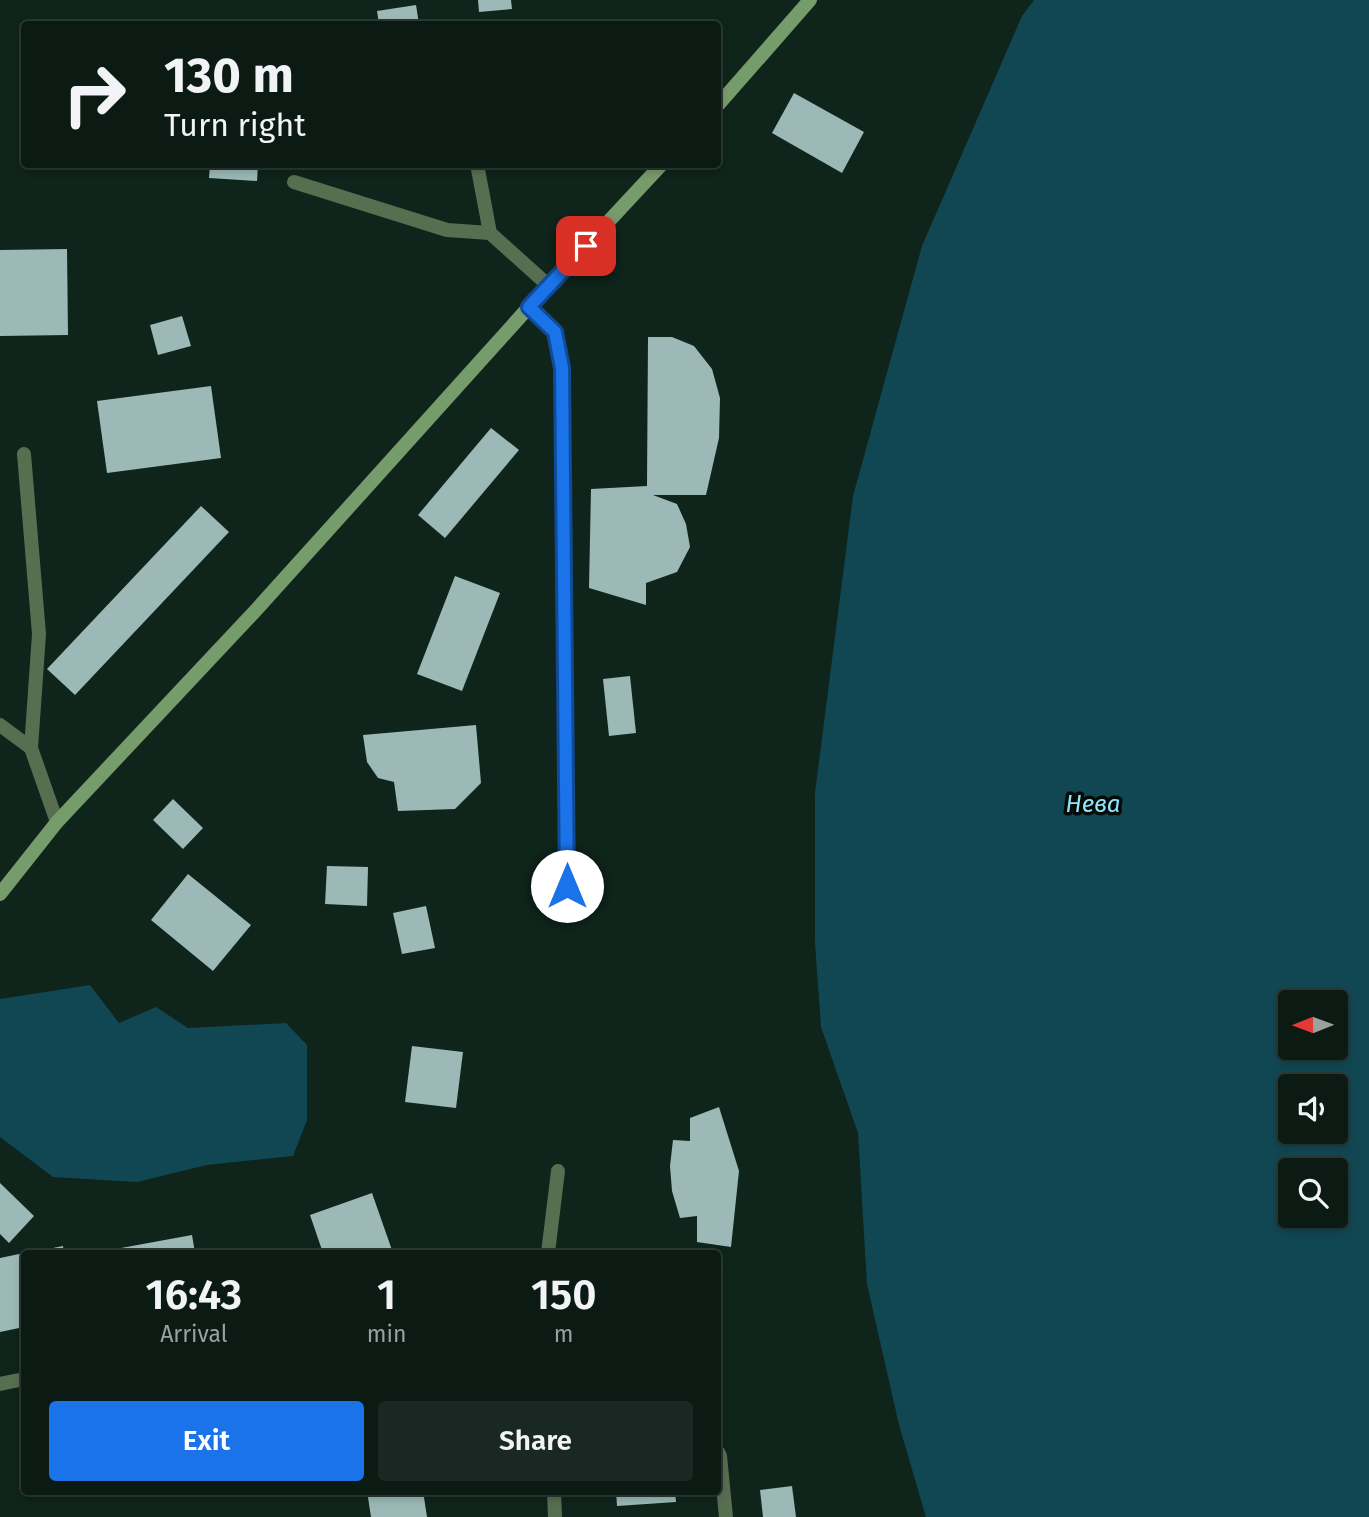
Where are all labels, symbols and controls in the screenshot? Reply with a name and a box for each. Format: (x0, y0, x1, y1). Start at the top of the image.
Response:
text: 130 m (164, 46, 294, 105)
icon: right (49, 49, 140, 140)
text: Turn right (164, 106, 306, 144)
pin (556, 216, 616, 276)
icon: arrive (567, 227, 605, 265)
water label: Нева (1066, 790, 1120, 818)
position arrow (530, 849, 604, 923)
north arrow (1278, 990, 1348, 1060)
map controls (1278, 990, 1348, 1228)
button: sound (1278, 1074, 1348, 1144)
button: search (1278, 1158, 1348, 1228)
text: 16:43 (145, 1270, 242, 1320)
text: 1 (377, 1270, 396, 1320)
text: 150 (531, 1270, 596, 1320)
text: Arrival (160, 1320, 228, 1348)
text: min (367, 1320, 406, 1348)
text: m (554, 1320, 574, 1348)
button: Exit (49, 1401, 364, 1481)
button: Share (378, 1401, 693, 1481)

